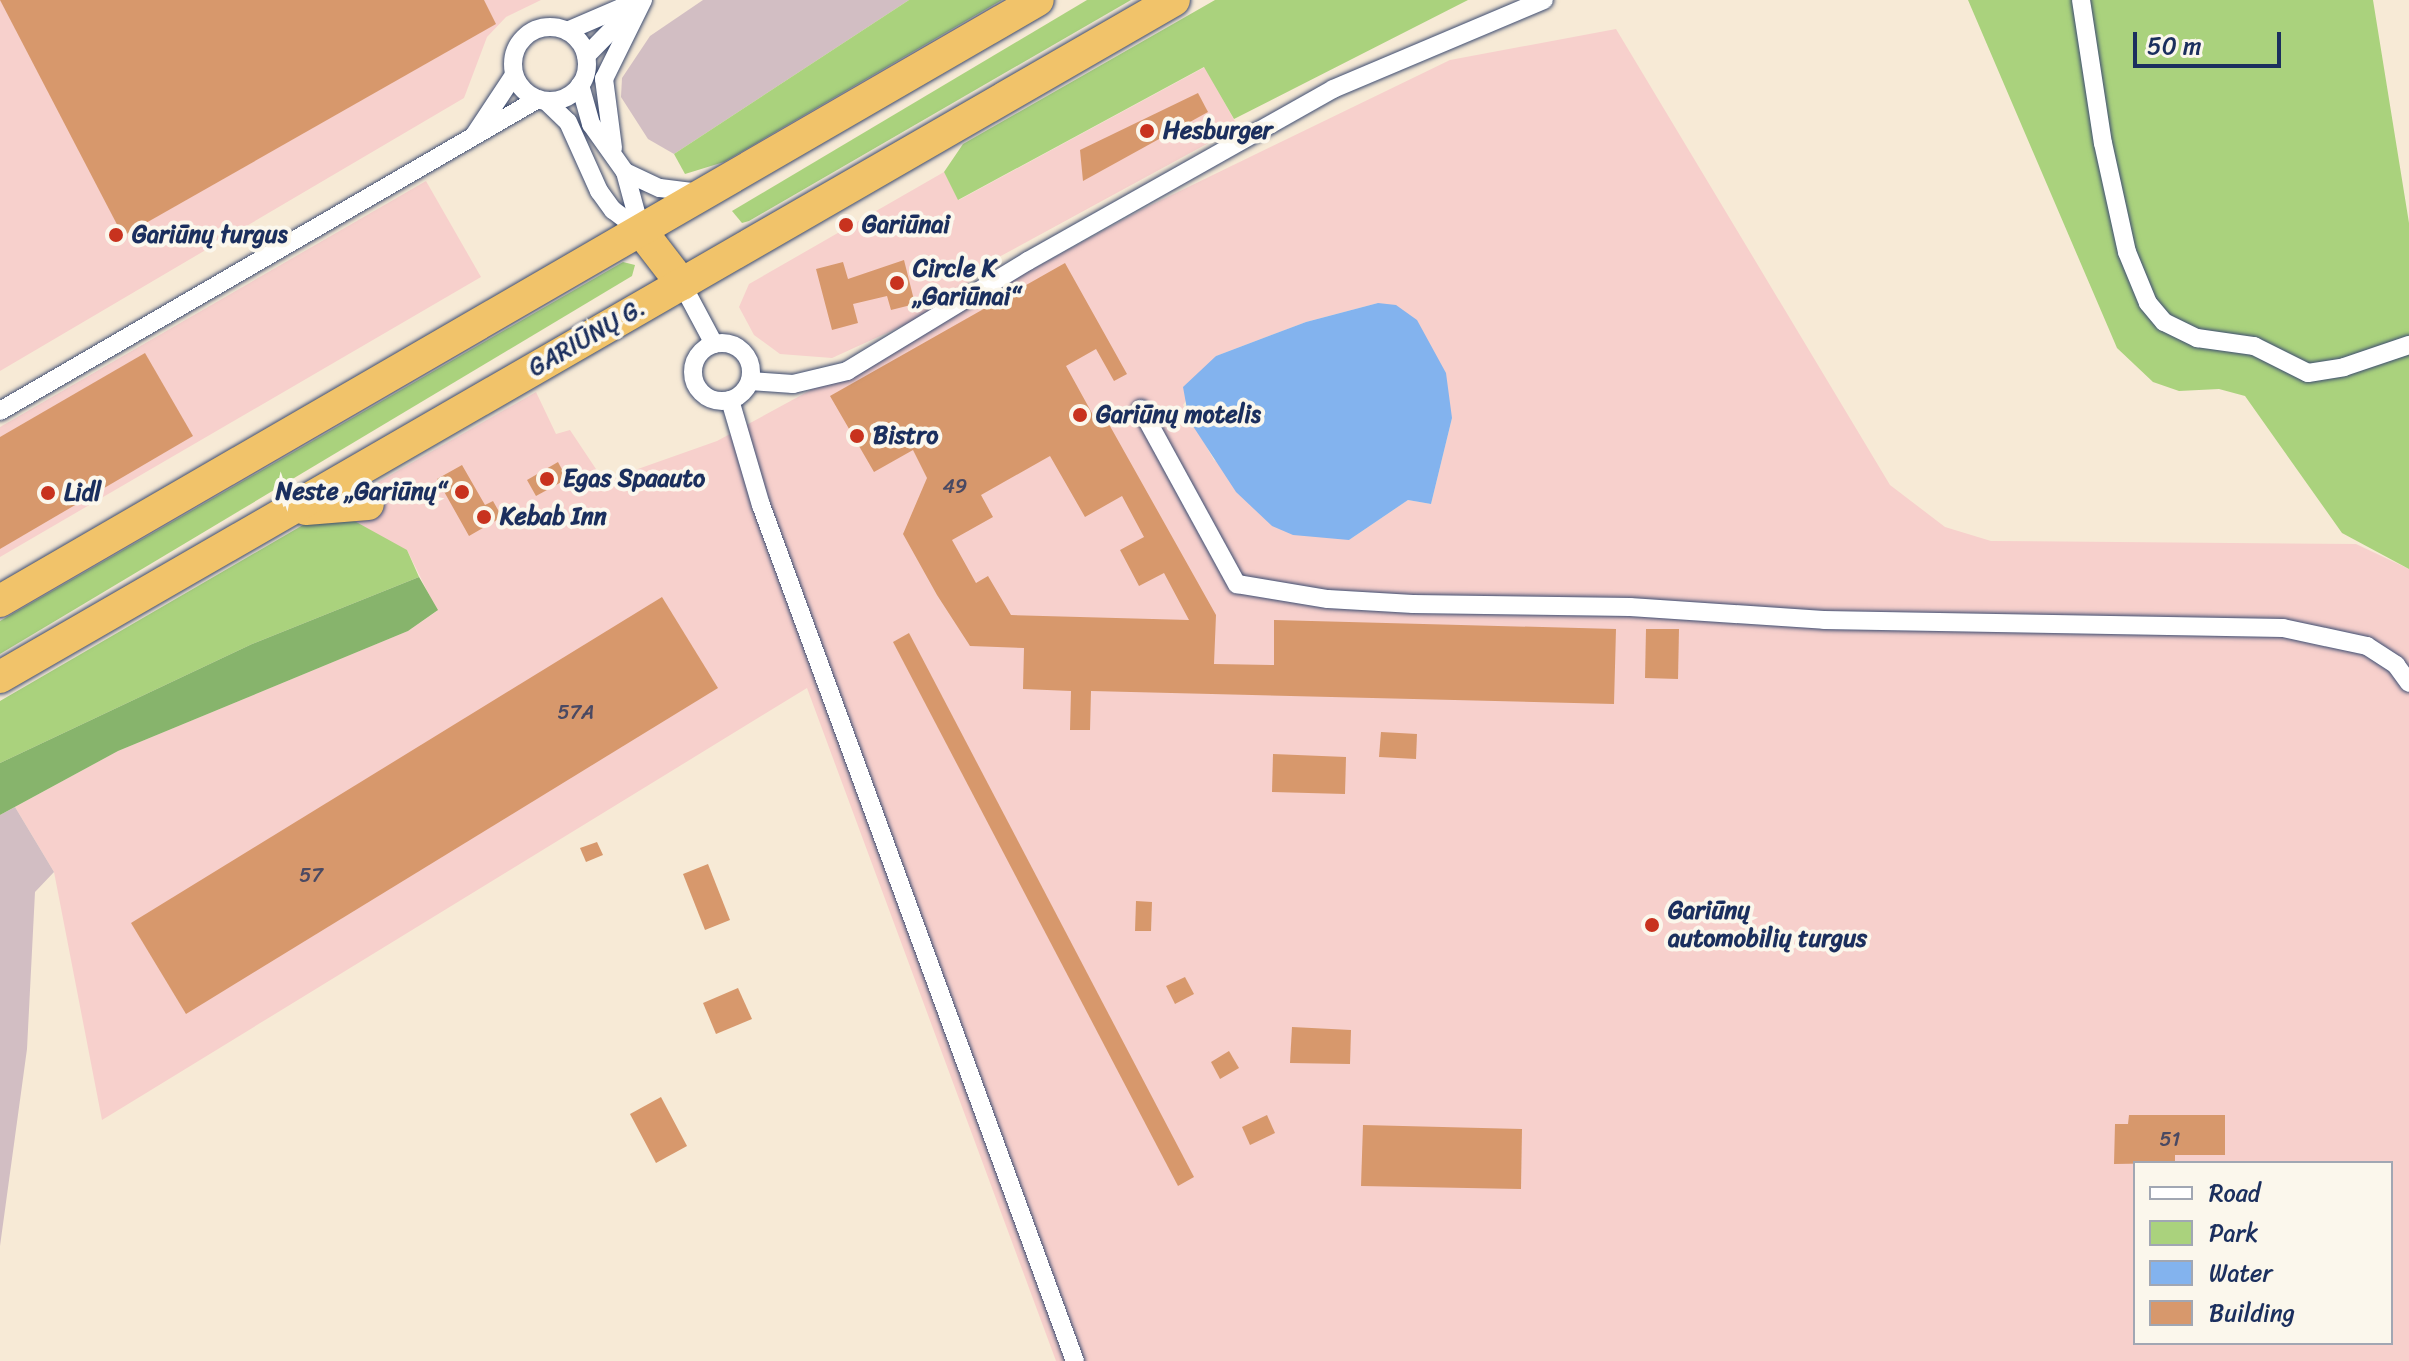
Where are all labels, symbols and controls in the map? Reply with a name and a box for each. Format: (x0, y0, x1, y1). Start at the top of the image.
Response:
scale bar (2137, 16, 2285, 66)
text: 50 m (2147, 25, 2202, 67)
place label: Hesburger (1163, 117, 1272, 145)
marker: Hesburger (1138, 122, 1156, 140)
place label: Gariūnai (862, 211, 950, 239)
marker: Gariūnai (837, 216, 855, 234)
place label: Gariūnų turgus (132, 221, 290, 249)
marker: Gariūnų turgus (107, 226, 125, 244)
place label: Circle K „Gariūnai“ (913, 255, 1020, 311)
marker: Circle K „Gariūnai“ (888, 274, 906, 292)
street label: GARIŪNŲ G. (524, 293, 650, 383)
place label: Gariūnų motelis (1096, 401, 1262, 429)
marker: Gariūnų motelis (1071, 406, 1089, 424)
place label: Bistro (873, 422, 938, 450)
marker: Bistro (848, 427, 866, 445)
place label: Egas Spaauto (563, 465, 705, 493)
marker: Egas Spaauto (538, 470, 556, 488)
house number: 49 (943, 474, 967, 498)
place label: Neste „Gariūnų“ (276, 478, 446, 506)
place label: Lidl (64, 479, 101, 507)
marker: Neste „Gariūnų“ (453, 483, 471, 501)
marker: Lidl (39, 484, 57, 502)
place label: Kebab Inn (500, 503, 607, 531)
marker: Kebab Inn (475, 508, 493, 526)
house number: 57A (558, 700, 594, 724)
house number: 57 (299, 863, 323, 887)
place label: Gariūnų automobilių turgus (1668, 897, 1867, 953)
marker: Gariūnų automobilių turgus (1643, 916, 1661, 934)
house number: 51 (2160, 1127, 2180, 1151)
legend (2133, 1161, 2393, 1345)
text: Road (2209, 1172, 2260, 1214)
text: Park (2209, 1212, 2258, 1254)
text: Water (2209, 1252, 2272, 1294)
text: Building (2209, 1292, 2295, 1334)

